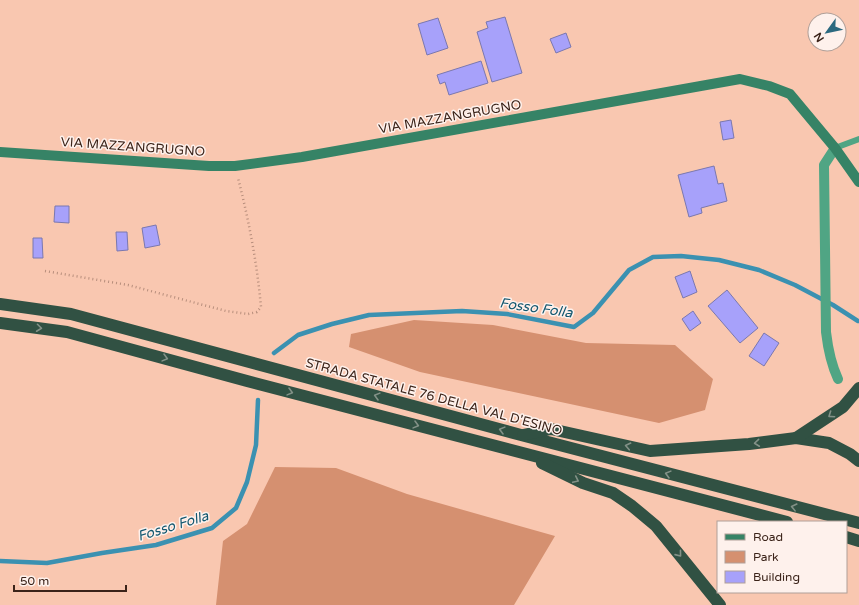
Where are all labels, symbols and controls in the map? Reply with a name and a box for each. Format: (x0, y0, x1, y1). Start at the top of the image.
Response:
north arrow (807, 12, 847, 52)
text: N (811, 30, 827, 44)
street label: VIA MAZZANGRUGNO (377, 97, 523, 137)
street label: VIA MAZZANGRUGNO (60, 134, 206, 160)
water label: Fosso Folla (498, 294, 575, 322)
one-way arrow (36, 323, 42, 332)
one-way arrow (162, 354, 168, 362)
street label: STRADA STATALE 76 DELLA VAL D'ESINO (304, 355, 564, 439)
one-way arrow (287, 387, 294, 396)
one-way arrow (373, 392, 380, 401)
one-way arrow (829, 410, 836, 417)
one-way arrow (412, 420, 419, 429)
one-way arrow (499, 426, 506, 435)
one-way arrow (754, 438, 761, 447)
one-way arrow (625, 442, 631, 451)
one-way arrow (665, 470, 672, 479)
one-way arrow (572, 475, 579, 483)
one-way arrow (791, 503, 797, 511)
water label: Fosso Folla (135, 507, 212, 545)
legend (717, 521, 847, 593)
text: Road (753, 530, 783, 544)
one-way arrow (674, 549, 681, 557)
text: Park (753, 550, 779, 564)
scale bar (14, 567, 126, 593)
text: Building (753, 570, 800, 584)
text: 50 m (20, 574, 49, 588)

